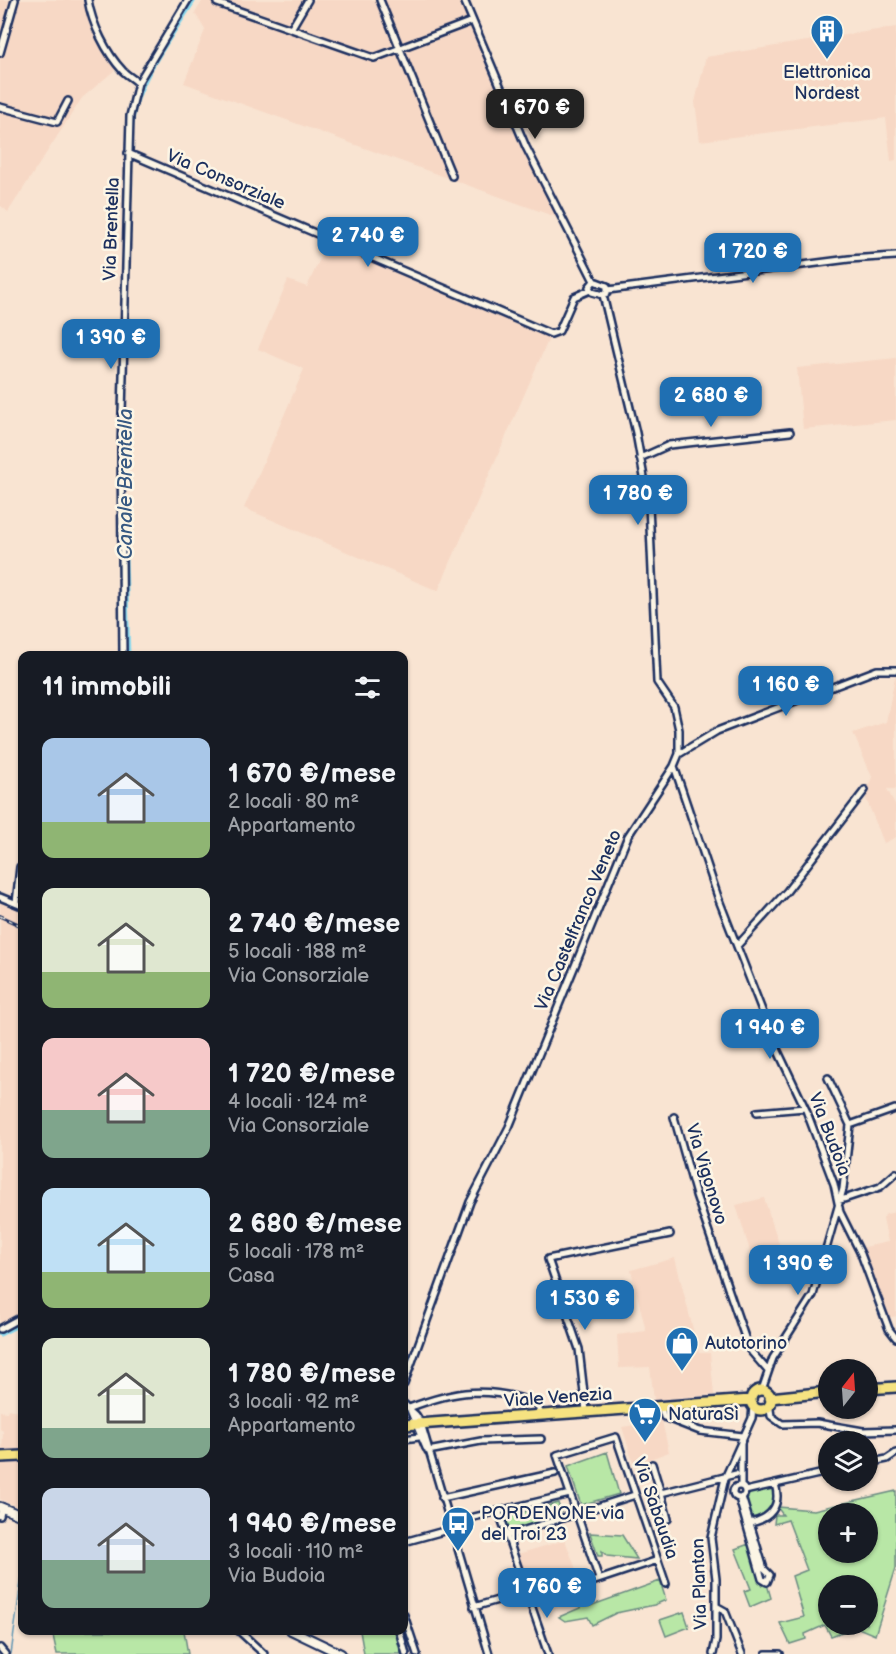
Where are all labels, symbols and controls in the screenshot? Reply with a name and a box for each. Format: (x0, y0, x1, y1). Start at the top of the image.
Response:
building icon: Elettronica Nordest (809, 13, 845, 60)
place label: Elettronica Nordest (783, 62, 871, 104)
pin: 1 670 € (480, 89, 590, 140)
text: 1 670 € (500, 96, 570, 120)
street label: Via Consorziale (163, 145, 289, 214)
street label: Via Brentella (99, 177, 124, 281)
pin: 2 740 € (313, 217, 423, 268)
text: 2 740 € (331, 224, 405, 248)
pin: 1 720 € (698, 233, 808, 284)
text: 1 720 € (718, 240, 788, 264)
pin: 1 390 € (56, 319, 166, 370)
text: 1 390 € (76, 326, 146, 350)
pin: 2 680 € (656, 377, 766, 428)
text: 2 680 € (674, 384, 748, 408)
water label: Canale Brentella (114, 408, 138, 560)
pin: 1 780 € (583, 475, 693, 526)
text: 1 780 € (603, 482, 673, 506)
pin: 1 160 € (731, 666, 841, 717)
icon: filters (351, 671, 384, 704)
text: 11 immobili (42, 672, 171, 703)
text: 1 160 € (752, 673, 820, 697)
text: 1 670 €/mese (228, 759, 396, 790)
icon: home (90, 762, 162, 834)
text: 2 locali · 80 m² (228, 790, 359, 814)
text: Appartamento (228, 814, 356, 838)
street label: Via Castelfranco Veneto (531, 827, 626, 1014)
text: 2 740 €/mese (228, 909, 400, 940)
icon: home (90, 912, 162, 984)
text: 5 locali · 188 m² (228, 940, 366, 964)
text: Via Consorziale (228, 964, 369, 988)
pin: 1 940 € (715, 1009, 825, 1060)
text: 1 940 € (735, 1016, 805, 1040)
text: 1 720 €/mese (228, 1059, 395, 1090)
icon: home (90, 1062, 162, 1134)
street label: Via Budoia (804, 1089, 855, 1179)
text: 4 locali · 124 m² (228, 1090, 367, 1114)
text: Via Consorziale (228, 1114, 369, 1138)
street label: Via Vigonovo (681, 1121, 732, 1227)
text: 2 680 €/mese (228, 1209, 402, 1240)
icon: home (90, 1212, 162, 1284)
text: 5 locali · 178 m² (228, 1240, 364, 1264)
pin: 1 390 € (743, 1245, 853, 1296)
text: 1 390 € (763, 1252, 833, 1276)
text: Casa (228, 1264, 275, 1288)
pin: 1 530 € (530, 1280, 640, 1331)
text: 1 530 € (550, 1287, 620, 1311)
shop icon: Autotorino (664, 1325, 700, 1372)
place label: Autotorino (705, 1333, 787, 1354)
text: 1 780 €/mese (228, 1359, 396, 1390)
north arrow (818, 1359, 878, 1419)
map controls (818, 1359, 878, 1635)
icon: home (90, 1362, 162, 1434)
street label: Viale Venezia (503, 1383, 613, 1412)
text: 3 locali · 92 m² (228, 1390, 359, 1414)
supermarket icon: NaturaSì (627, 1396, 663, 1443)
place label: NaturaSì (668, 1404, 739, 1425)
text: Appartamento (228, 1414, 356, 1438)
button: layers (818, 1431, 878, 1491)
street label: Via Sabaudia (628, 1455, 683, 1562)
place label: PORDENONE via del Troi 23 (481, 1503, 624, 1545)
button: + (818, 1503, 878, 1563)
bus stop icon: PORDENONE via del Troi 23 (440, 1505, 476, 1552)
text: 1 940 €/mese (228, 1509, 396, 1540)
icon: home (90, 1512, 162, 1584)
street label: Via Planton (687, 1538, 712, 1630)
text: 3 locali · 110 m² (228, 1540, 363, 1564)
text: Via Budoia (228, 1564, 325, 1588)
pin: 1 760 € (492, 1568, 602, 1619)
text: 1 760 € (512, 1575, 582, 1599)
button: − (818, 1575, 878, 1635)

